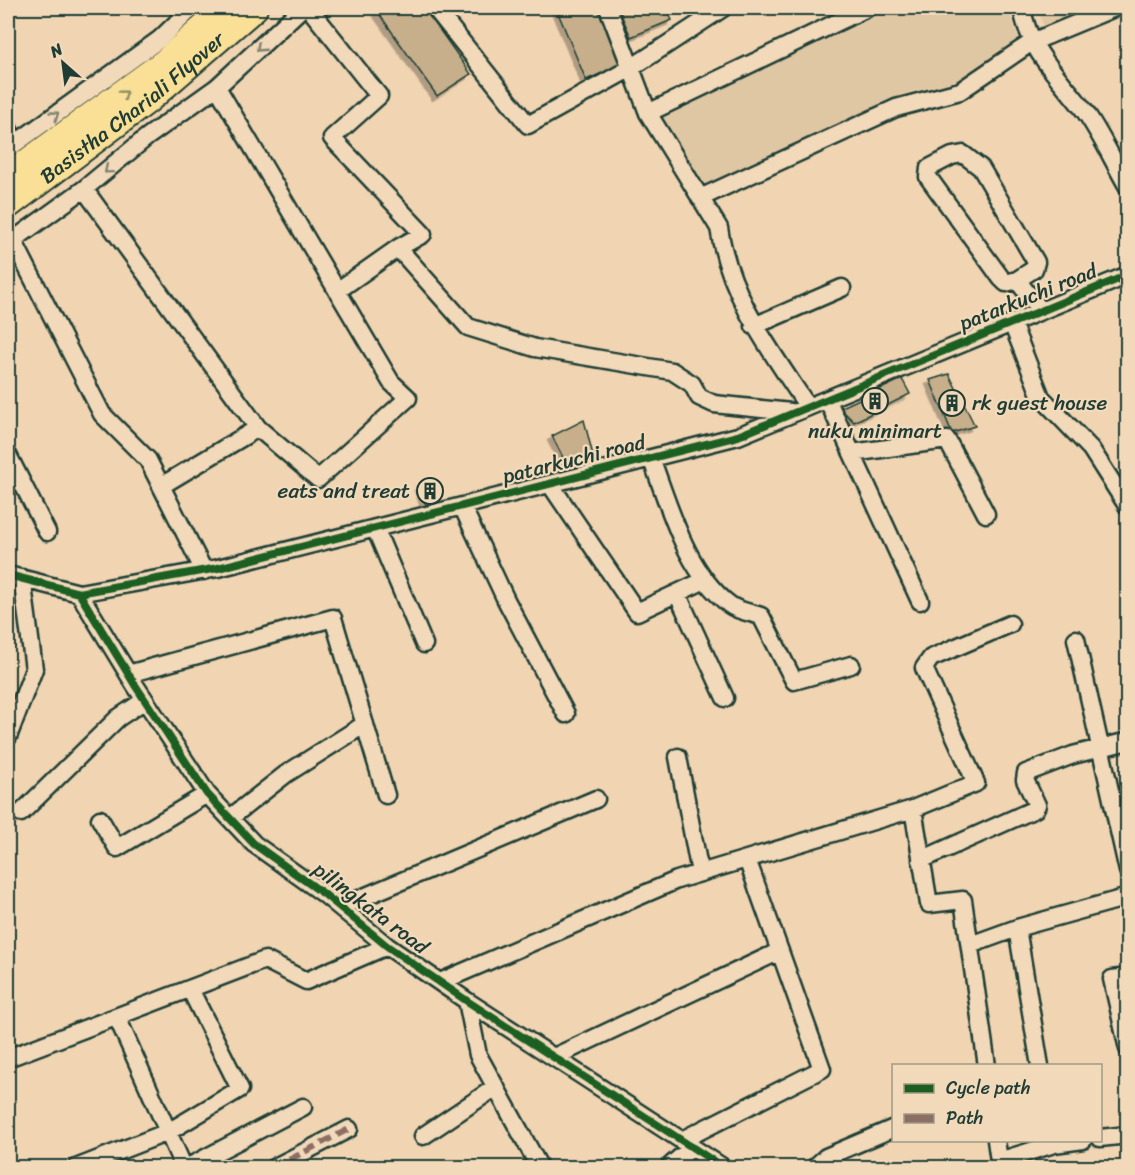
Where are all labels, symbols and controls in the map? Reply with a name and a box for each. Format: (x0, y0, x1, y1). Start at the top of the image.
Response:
street label: Basistha Chariali Flyover (31, 21, 235, 194)
north arrow (33, 33, 93, 93)
text: N (44, 34, 69, 66)
one-way arrow (256, 41, 267, 52)
one-way arrow (117, 90, 128, 101)
one-way arrow (49, 111, 60, 122)
one-way arrow (104, 162, 115, 173)
street label: patarkuchi road (952, 251, 1105, 342)
place label: rk guest house (972, 384, 1107, 422)
building icon: nuku minimart (860, 386, 890, 416)
building icon: rk guest house (937, 388, 967, 418)
place label: nuku minimart (808, 412, 942, 450)
street label: patarkuchi road (498, 422, 651, 495)
place label: eats and treat (278, 472, 410, 510)
building icon: eats and treat (415, 476, 445, 506)
street label: pilingkata road (304, 851, 439, 966)
legend (892, 1064, 1102, 1142)
text: Cycle path (946, 1072, 1030, 1104)
text: Path (946, 1102, 983, 1134)

